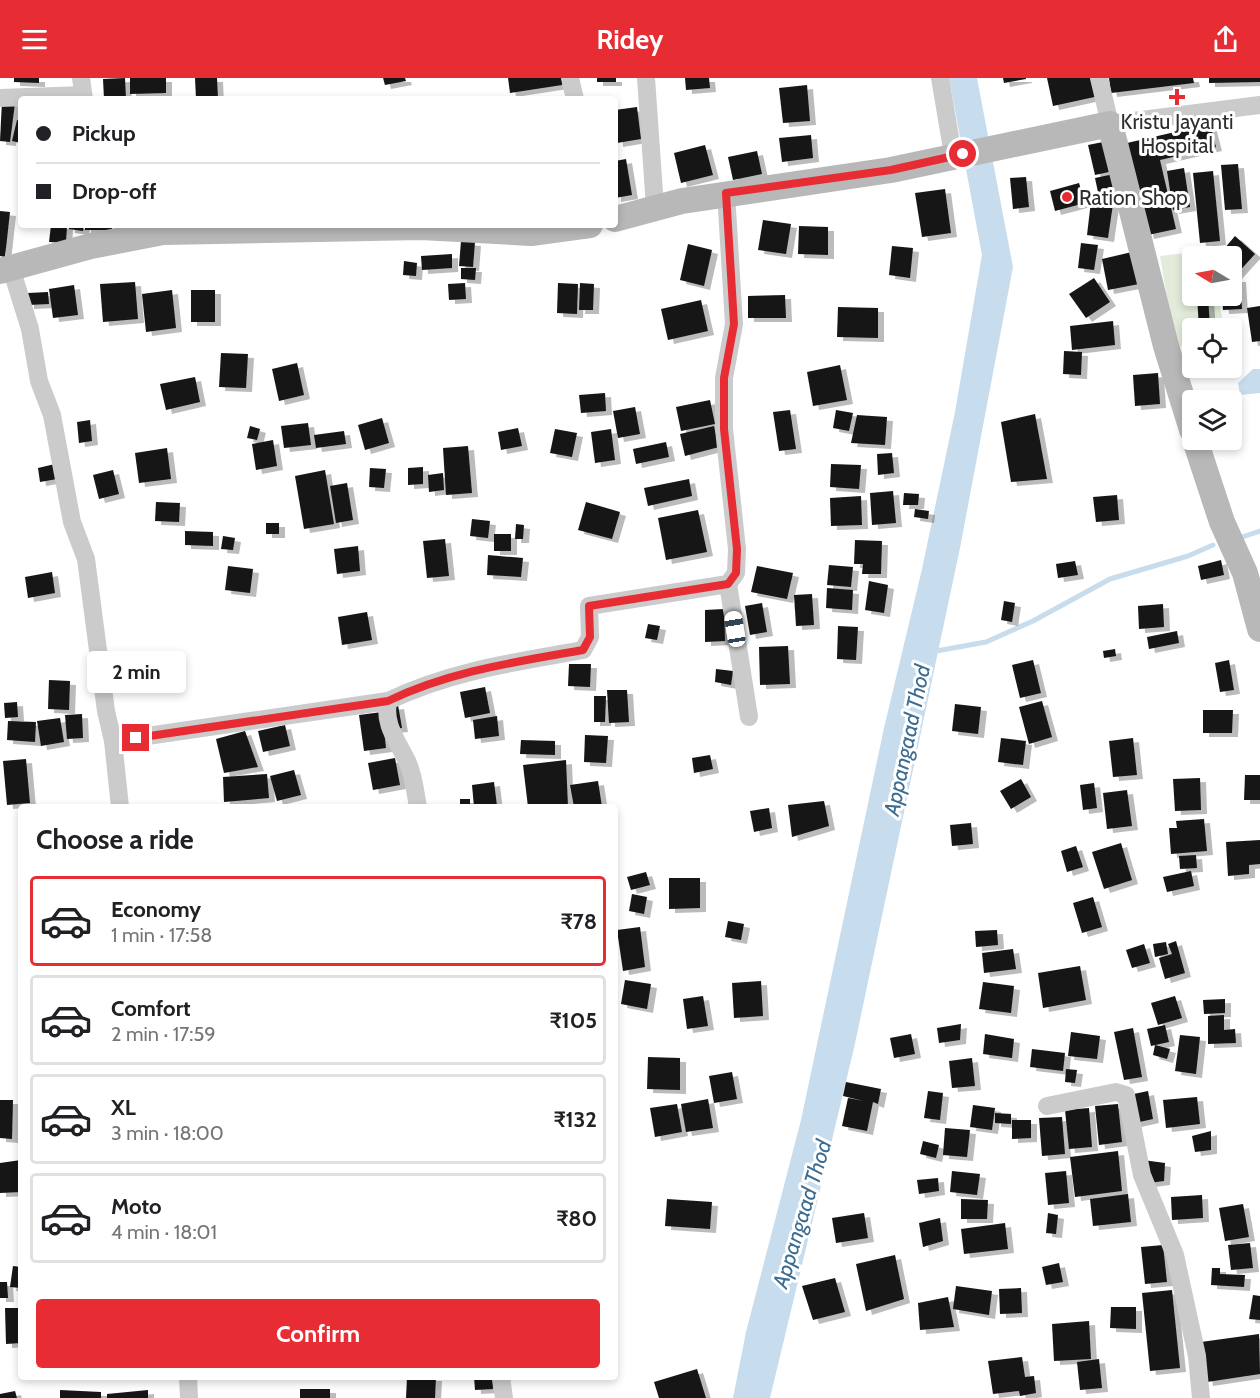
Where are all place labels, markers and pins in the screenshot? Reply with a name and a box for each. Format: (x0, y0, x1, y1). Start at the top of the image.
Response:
marker: Kristu Jayanti Hospital (1168, 88, 1186, 106)
place label: Kristu Jayanti Hospital (1121, 109, 1233, 158)
place label: Ration Shop (1079, 185, 1188, 210)
marker: Ration Shop (1060, 190, 1074, 204)

